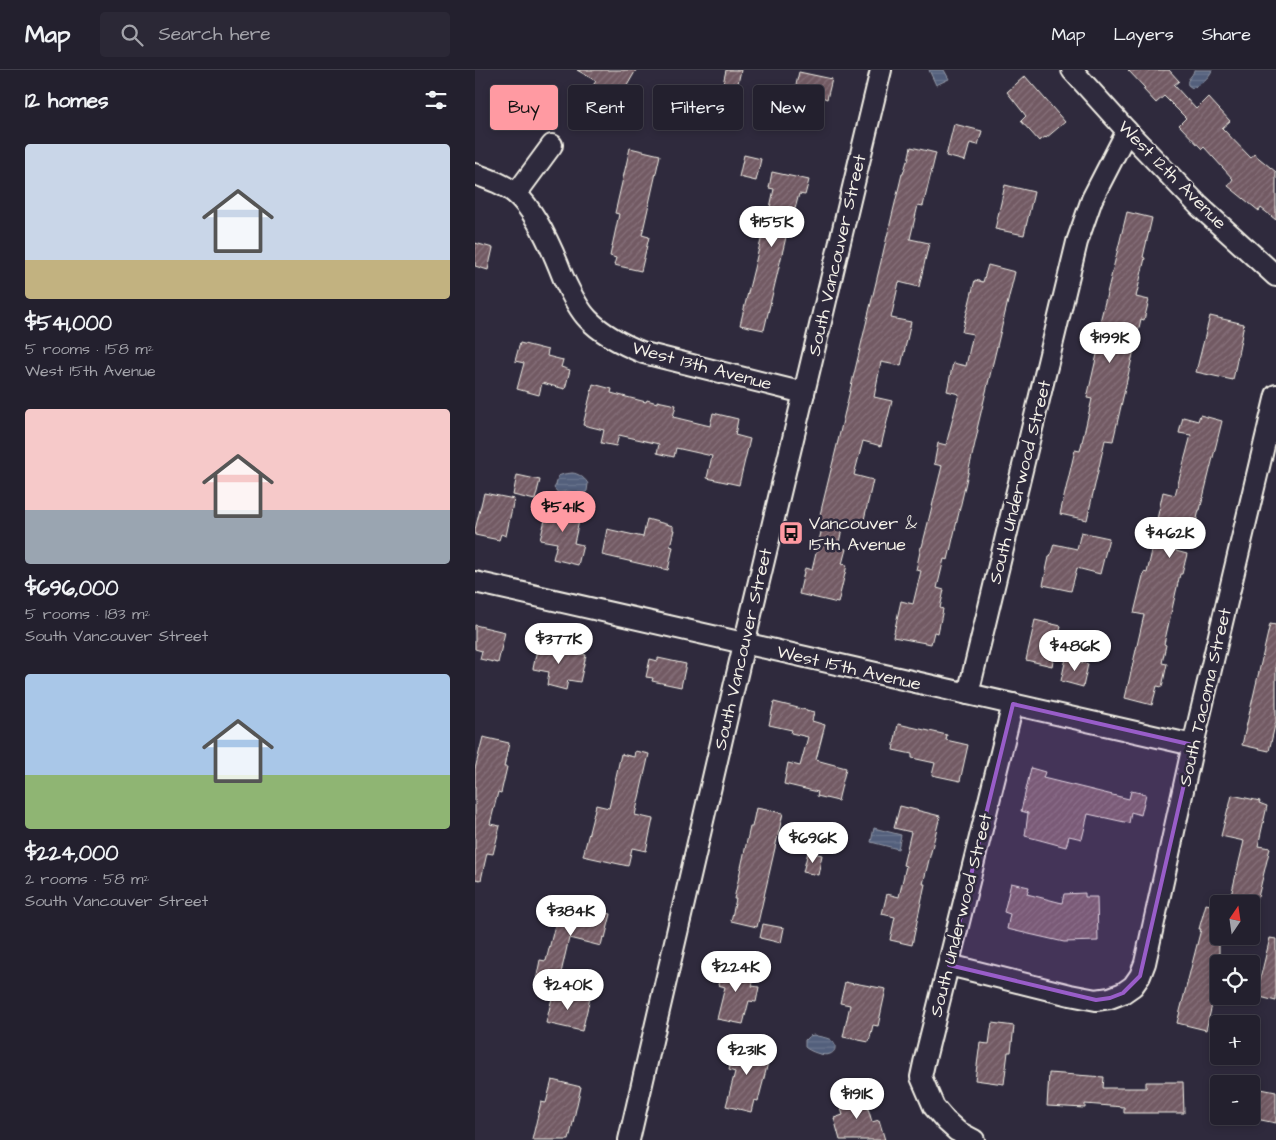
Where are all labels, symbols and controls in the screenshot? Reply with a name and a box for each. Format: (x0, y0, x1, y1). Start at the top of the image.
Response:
search box (100, 12, 450, 57)
text: Map (25, 18, 70, 52)
icon: search (118, 21, 146, 49)
text: Search here (158, 21, 271, 48)
text: Map (1051, 22, 1085, 47)
text: Layers (1113, 22, 1174, 47)
text: Share (1202, 22, 1251, 47)
chip: Buy (490, 85, 558, 130)
chip: Rent (568, 85, 643, 130)
chip: Filters (653, 85, 743, 130)
chip: New (753, 85, 824, 130)
text: 12 homes (25, 86, 109, 115)
icon: filters (422, 86, 450, 114)
street label: West 12th Avenue (1112, 115, 1232, 235)
street label: South Vancouver Street (802, 151, 873, 358)
icon: home (193, 176, 283, 266)
pin: $155K (737, 206, 807, 248)
text: $155K (750, 211, 794, 233)
text: $541,000 (25, 309, 112, 338)
pin: $199K (1075, 322, 1145, 364)
text: $199K (1091, 327, 1129, 349)
street label: West 13th Avenue (629, 335, 775, 397)
text: 5 rooms · 158 m² (25, 338, 154, 360)
text: West 15th Avenue (25, 360, 156, 382)
street label: South Underwood Street (983, 377, 1058, 586)
icon: home (193, 441, 283, 531)
pin: $541K (528, 490, 598, 533)
text: $541K (542, 496, 584, 518)
place label: Vancouver & 15th Avenue (809, 511, 917, 557)
pin: $462K (1135, 516, 1205, 559)
bus stop icon: Vancouver & 15th Avenue (778, 520, 804, 546)
text: $462K (1146, 522, 1194, 544)
street label: South Vancouver Street (708, 545, 779, 752)
text: $696,000 (25, 574, 118, 603)
text: 5 rooms · 183 m² (25, 603, 151, 625)
street label: South Tacoma Street (1172, 605, 1238, 788)
pin: $377K (524, 622, 594, 665)
text: South Vancouver Street (25, 625, 208, 647)
text: $377K (536, 628, 582, 650)
pin: $486K (1040, 630, 1110, 672)
text: $486K (1050, 635, 1100, 657)
street label: West 15th Avenue (775, 639, 924, 697)
icon: home (193, 706, 283, 796)
street label: South Underwood Street (924, 810, 999, 1019)
pin: $696K (778, 822, 848, 864)
text: $696K (789, 827, 837, 849)
text: $224,000 (25, 839, 119, 868)
text: 2 rooms · 58 m² (25, 868, 150, 890)
text: South Vancouver Street (25, 890, 208, 912)
pin: $384K (536, 894, 606, 937)
north arrow (1210, 895, 1260, 945)
map controls (1210, 895, 1260, 1125)
text: $384K (547, 900, 595, 922)
pin: $224K (701, 950, 771, 993)
button: locate (1210, 955, 1260, 1005)
text: $224K (712, 956, 760, 978)
pin: $240K (533, 968, 603, 1011)
text: $240K (544, 974, 592, 996)
button: + (1210, 1015, 1260, 1065)
pin: $231K (712, 1034, 782, 1076)
text: $231K (728, 1039, 766, 1061)
button: − (1210, 1075, 1260, 1125)
pin: $191K (822, 1078, 892, 1120)
text: $191K (841, 1083, 873, 1105)

